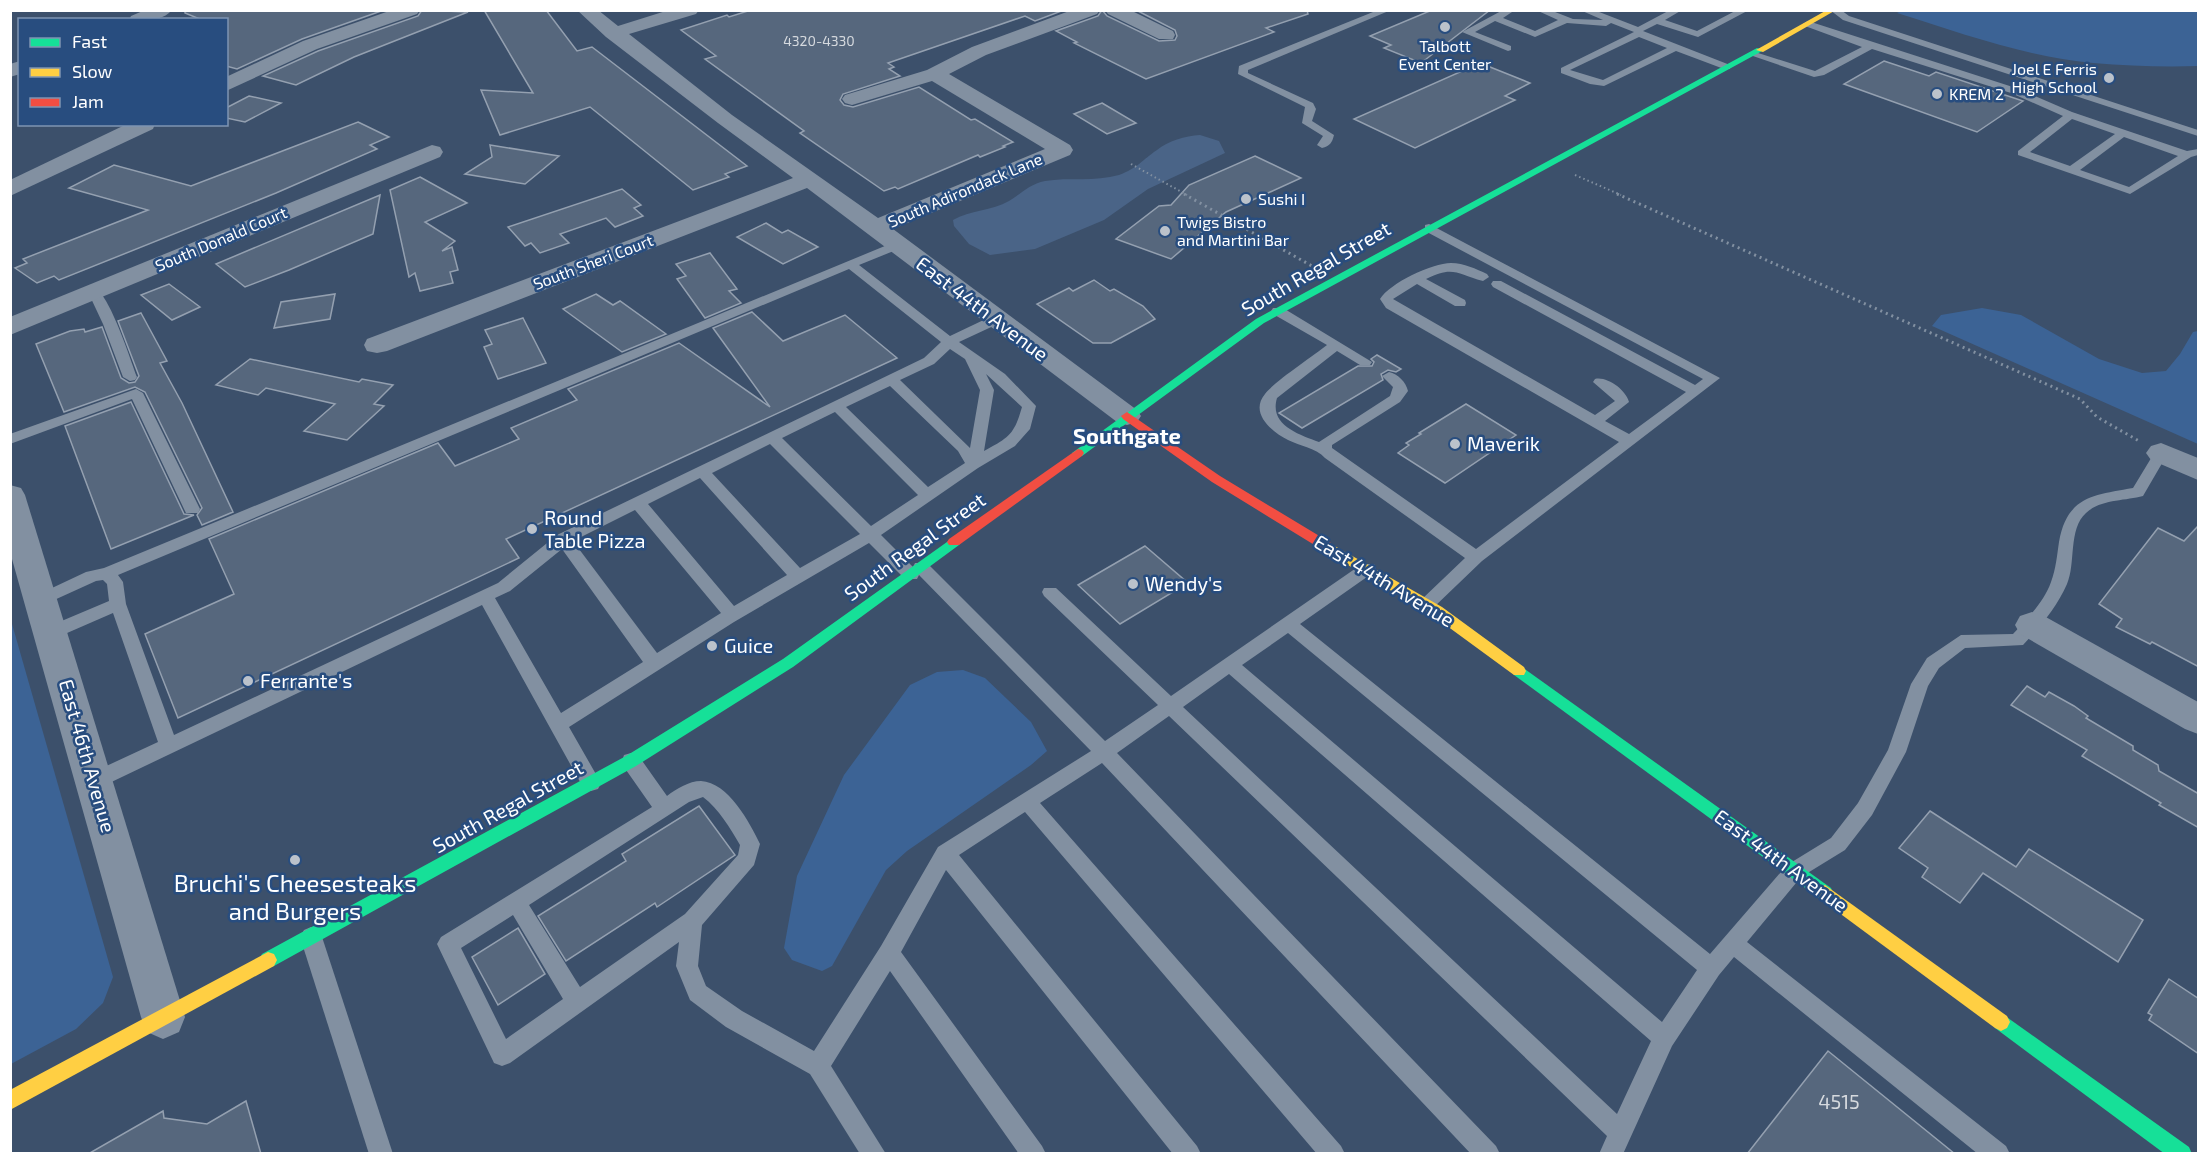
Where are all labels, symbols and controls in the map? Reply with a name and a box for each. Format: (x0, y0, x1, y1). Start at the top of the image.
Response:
legend (18, 18, 228, 126)
marker: Talbott Event Center (1438, 20, 1452, 34)
text: Fast (72, 30, 107, 52)
house number: 4320-4330 (783, 32, 855, 49)
place label: Talbott Event Center (1398, 36, 1492, 73)
place label: Joel E Ferris High School (2012, 59, 2097, 96)
text: Slow (72, 60, 113, 82)
marker: Joel E Ferris High School (2102, 71, 2116, 85)
place label: KREM 2 (1949, 84, 2004, 103)
marker: KREM 2 (1930, 87, 1944, 101)
text: Jam (72, 90, 104, 112)
street label: South Adirondack Lane (885, 148, 1045, 231)
place label: Sushi I (1258, 189, 1305, 208)
marker: Sushi I (1239, 192, 1253, 206)
street label: South Donald Court (152, 202, 290, 275)
place label: Twigs Bistro and Martini Bar (1177, 212, 1290, 249)
street label: South Regal Street (1237, 216, 1395, 321)
marker: Twigs Bistro and Martini Bar (1158, 224, 1172, 238)
street label: South Sheri Court (530, 230, 655, 293)
street label: East 44th Avenue (912, 251, 1053, 366)
district label: Southgate (1073, 422, 1181, 448)
place label: Maverik (1467, 431, 1540, 455)
marker: Maverik (1448, 437, 1462, 451)
street label: South Regal Street (839, 487, 990, 605)
place label: Round Table Pizza (544, 505, 645, 552)
marker: Round Table Pizza (525, 522, 539, 536)
street label: East 44th Avenue (1310, 529, 1459, 631)
place label: Wendy's (1145, 571, 1222, 595)
marker: Wendy's (1126, 577, 1140, 591)
place label: Guice (724, 633, 773, 657)
marker: Guice (705, 639, 719, 653)
place label: Ferrante's (260, 668, 352, 692)
marker: Ferrante's (241, 674, 255, 688)
street label: East 46th Avenue (55, 676, 121, 835)
street label: South Regal Street (428, 755, 587, 857)
street label: East 44th Avenue (1710, 804, 1853, 917)
marker: Bruchi's Cheesesteaks and Burgers (288, 853, 302, 867)
place label: Bruchi's Cheesesteaks and Burgers (174, 868, 416, 925)
house number: 4515 (1818, 1089, 1860, 1113)

